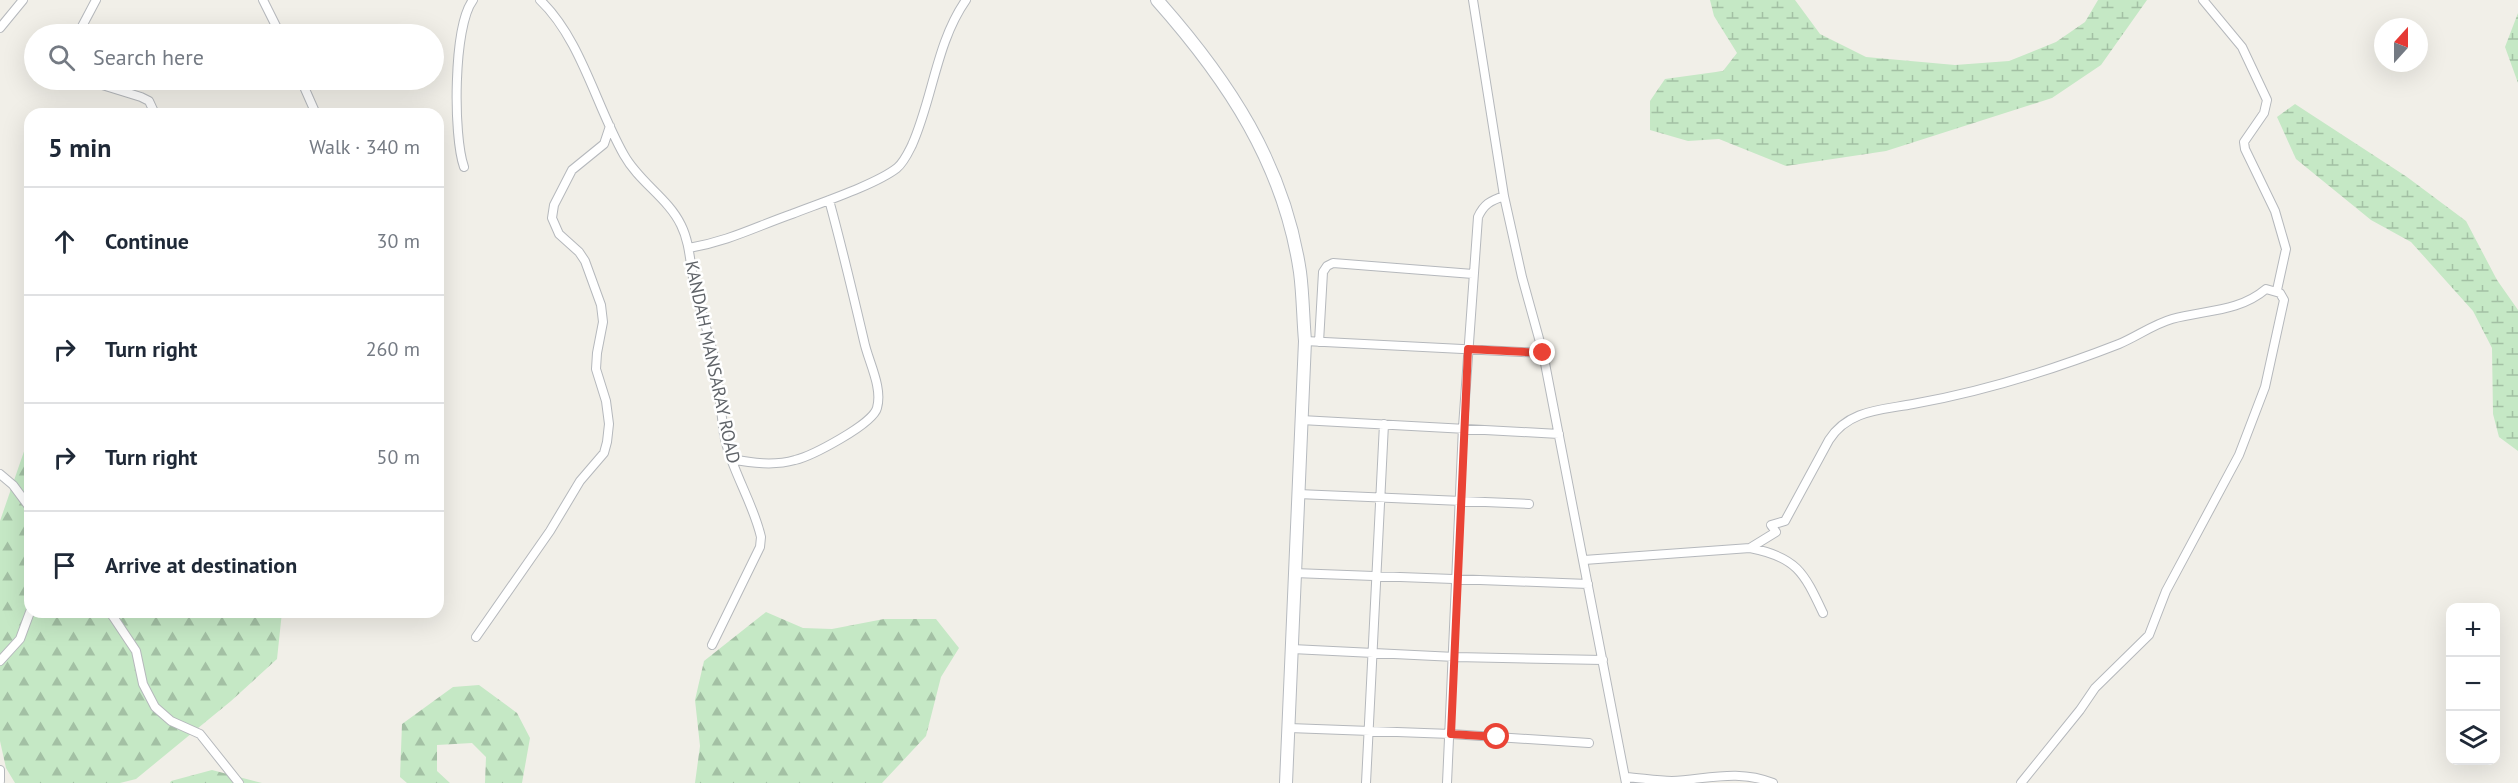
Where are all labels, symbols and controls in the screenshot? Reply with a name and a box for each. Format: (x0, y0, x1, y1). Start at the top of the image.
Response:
north arrow (2374, 18, 2428, 72)
search box (24, 24, 444, 90)
icon: search (45, 41, 78, 74)
text: Search here (93, 43, 204, 71)
text: 5 min (48, 131, 111, 164)
text: Walk · 340 m (309, 134, 420, 160)
icon: ahead (48, 225, 81, 258)
text: Continue (105, 227, 189, 255)
text: 30 m (377, 228, 420, 254)
street label: KANDAH MANSARAY ROAD (680, 258, 746, 466)
icon: right (48, 333, 81, 366)
text: Turn right (105, 335, 197, 363)
text: 260 m (366, 336, 420, 362)
route end (1529, 339, 1555, 365)
icon: right (48, 441, 81, 474)
text: Turn right (105, 443, 197, 471)
text: 50 m (377, 444, 420, 470)
icon: arrive (48, 549, 81, 582)
text: Arrive at destination (105, 551, 297, 579)
map controls (2446, 603, 2500, 765)
button: + (2446, 603, 2500, 657)
button: − (2446, 657, 2500, 711)
button: layers (2446, 711, 2500, 765)
route start (1483, 723, 1509, 749)

